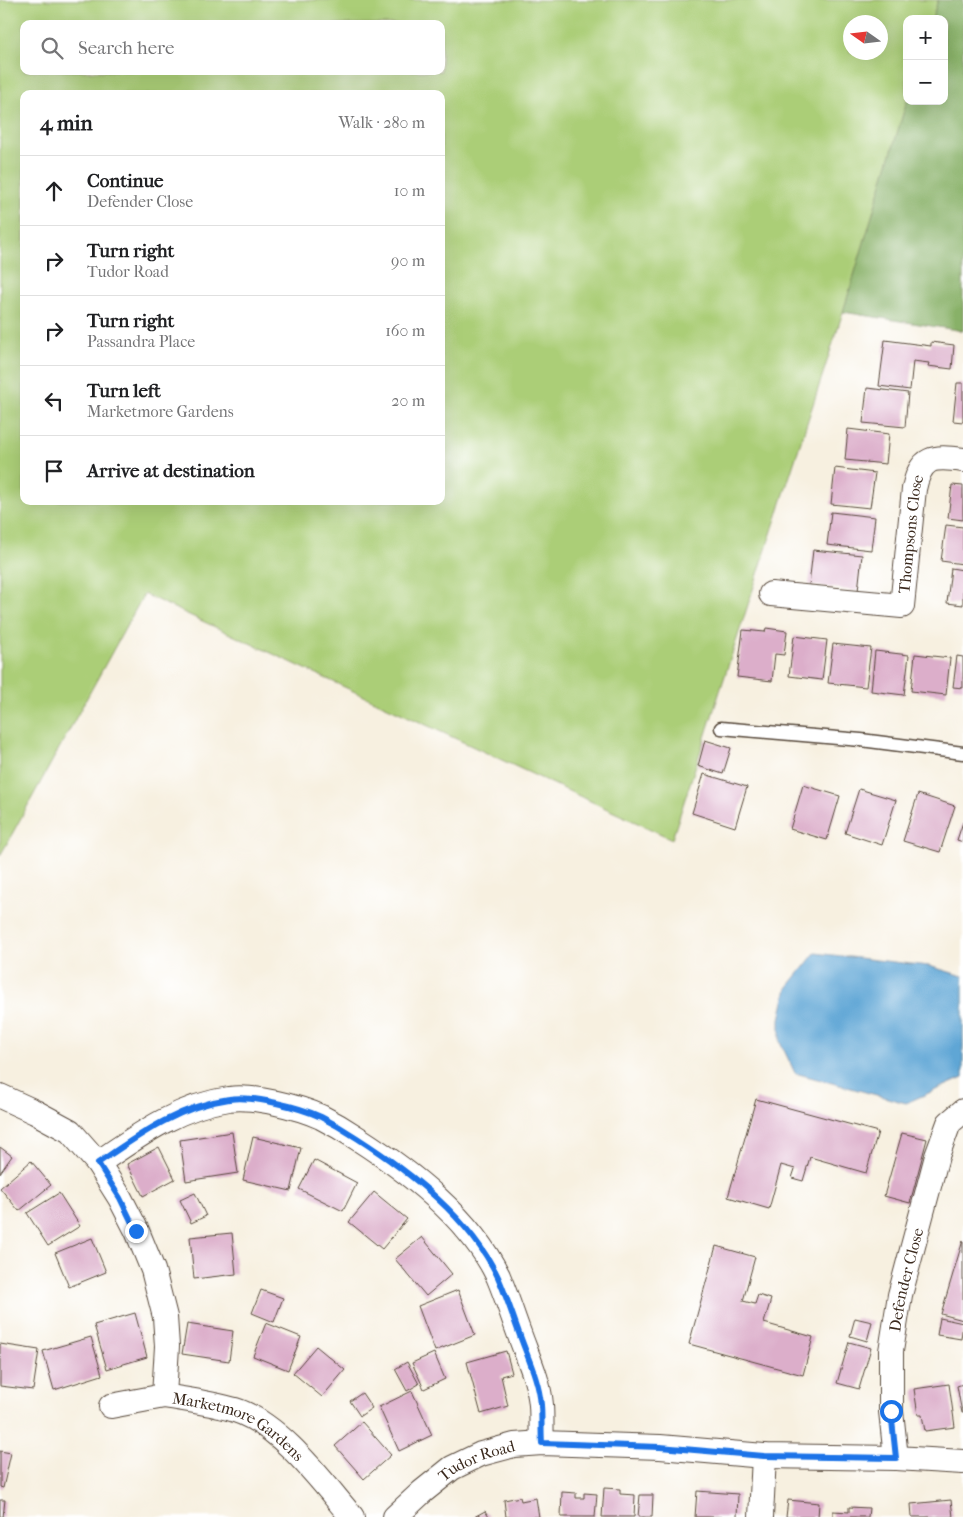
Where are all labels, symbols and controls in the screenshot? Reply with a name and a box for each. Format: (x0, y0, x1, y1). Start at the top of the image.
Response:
north arrow (843, 15, 888, 60)
map controls (903, 15, 948, 105)
button: + (903, 15, 948, 60)
search box (20, 20, 445, 75)
icon: search (38, 34, 66, 62)
text: Search here (78, 37, 174, 59)
button: − (903, 60, 948, 105)
text: 4 min (40, 111, 93, 135)
text: Walk · 280 m (338, 113, 425, 132)
text: Continue (87, 170, 163, 192)
icon: ahead (40, 177, 68, 205)
text: 10 m (394, 181, 425, 200)
text: Defender Close (87, 192, 193, 211)
text: Turn right (87, 240, 174, 262)
icon: right (40, 247, 68, 275)
text: 90 m (391, 251, 425, 270)
text: Tudor Road (87, 262, 169, 281)
text: Turn right (87, 310, 174, 332)
icon: right (40, 317, 68, 345)
text: 160 m (385, 321, 425, 340)
text: Passandra Place (87, 332, 195, 351)
text: Turn left (87, 380, 161, 402)
icon: left (40, 387, 68, 415)
text: 20 m (391, 391, 425, 410)
text: Marketmore Gardens (87, 402, 234, 421)
icon: arrive (40, 457, 68, 485)
text: Arrive at destination (87, 460, 255, 482)
street label: Thompsons Close (894, 472, 927, 594)
route end (125, 1220, 148, 1243)
street label: Defender Close (885, 1226, 927, 1333)
street label: Marketmore Gardens (171, 1388, 308, 1465)
route start (880, 1400, 903, 1423)
street label: Tudor Road (434, 1436, 517, 1485)

